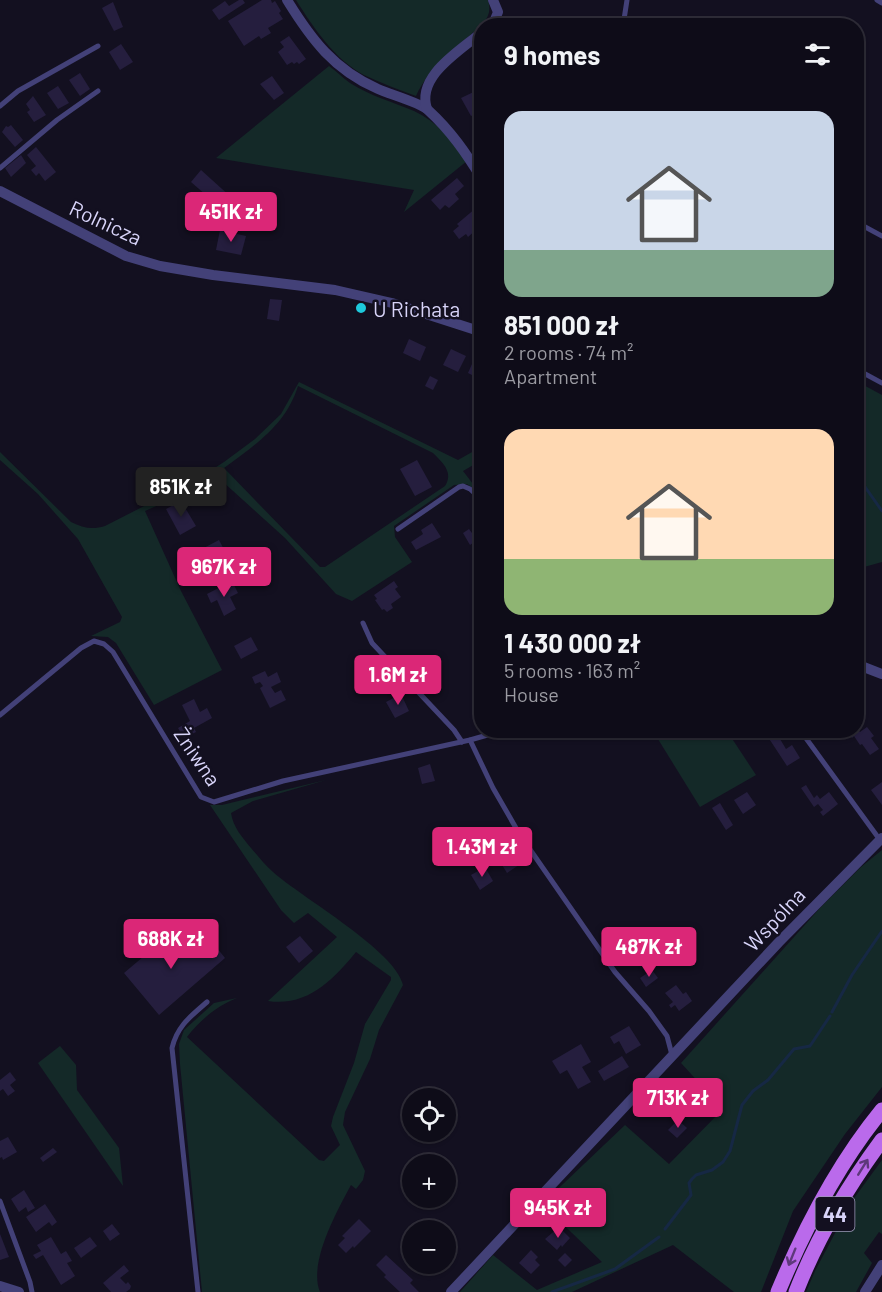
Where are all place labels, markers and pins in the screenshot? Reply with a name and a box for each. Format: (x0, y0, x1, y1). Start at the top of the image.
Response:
pin: 451K zł (176, 192, 286, 243)
place label: U Richata (373, 296, 460, 321)
marker: U Richata (354, 301, 368, 315)
pin: 851K zł (126, 467, 236, 518)
pin: 967K zł (169, 547, 279, 598)
pin: 1.6M zł (343, 655, 453, 706)
pin: 1.43M zł (420, 827, 544, 878)
pin: 688K zł (116, 919, 226, 970)
pin: 487K zł (594, 927, 704, 978)
pin: 713K zł (623, 1078, 733, 1129)
pin: 945K zł (503, 1188, 613, 1239)

